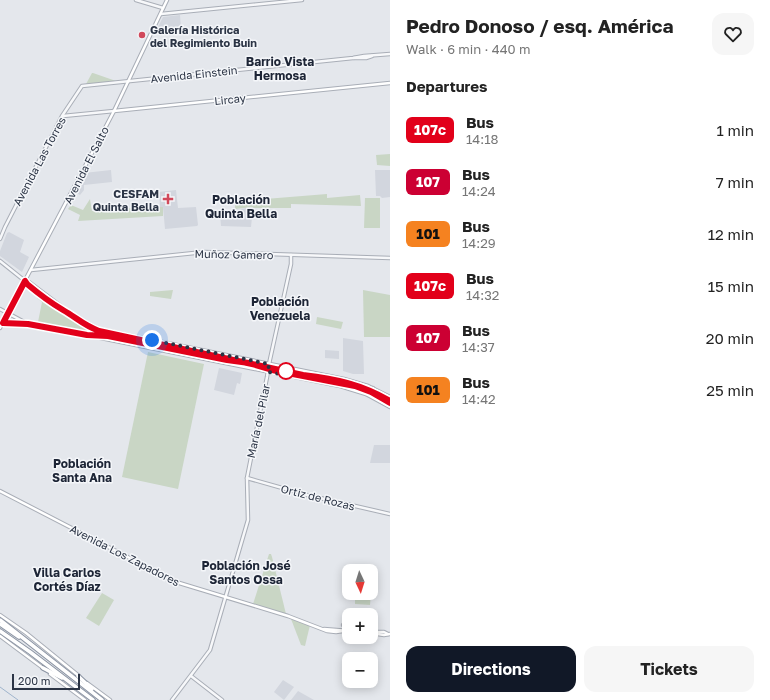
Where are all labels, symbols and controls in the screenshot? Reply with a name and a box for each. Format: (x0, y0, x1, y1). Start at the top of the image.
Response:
button: heart (712, 13, 754, 55)
text: Pedro Donoso / esq. América (406, 14, 674, 37)
place label: Galería Histórica del Regimiento Buin (150, 23, 257, 49)
marker: Galería Histórica del Regimiento Buin (137, 30, 147, 40)
text: Walk · 6 min · 440 m (406, 41, 530, 57)
district label: Barrio Vista Hermosa (246, 54, 314, 83)
street label: Avenida Einstein (150, 63, 238, 85)
text: Departures (406, 77, 487, 95)
street label: Lircay (214, 91, 246, 107)
text: Bus (466, 113, 494, 131)
street label: Avenida Las Torres (10, 114, 68, 208)
text: 107c (414, 121, 446, 138)
text: 1 min (716, 121, 754, 139)
street label: Avenida El Salto (61, 124, 111, 206)
text: 14:18 (466, 131, 498, 147)
text: Bus (462, 165, 490, 183)
text: 107 (416, 173, 440, 190)
text: 7 min (716, 173, 754, 191)
text: 14:24 (462, 183, 496, 199)
place label: CESFAM Quinta Bella (93, 187, 159, 213)
district label: Población Quinta Bella (205, 192, 277, 221)
marker: CESFAM Quinta Bella (162, 193, 174, 205)
text: Bus (462, 217, 490, 235)
text: 101 (416, 225, 440, 242)
text: 12 min (708, 225, 754, 243)
text: 14:29 (462, 235, 496, 251)
street label: Muñoz Gamero (195, 247, 274, 261)
text: Bus (466, 269, 494, 287)
text: 107c (414, 277, 446, 294)
text: 15 min (708, 277, 754, 295)
text: 14:32 (466, 287, 499, 303)
district label: Población Venezuela (250, 294, 310, 323)
text: Bus (462, 321, 490, 339)
text: 107 (416, 329, 440, 346)
text: 20 min (706, 329, 754, 347)
your location (142, 330, 162, 350)
text: 14:37 (462, 339, 495, 355)
unlabelled marker (277, 362, 295, 380)
text: Bus (462, 373, 490, 391)
text: 101 (416, 381, 440, 398)
text: 25 min (706, 381, 754, 399)
street label: María del Pilar (244, 382, 272, 459)
text: 14:42 (462, 391, 496, 407)
district label: Población Santa Ana (52, 456, 112, 485)
street label: Ortiz de Rozas (280, 482, 357, 513)
street label: Avenida Los Zapadores (68, 522, 182, 588)
district label: Población José Santos Ossa (202, 558, 290, 587)
north arrow (342, 564, 378, 600)
map controls (342, 564, 378, 688)
district label: Villa Carlos Cortés Díaz (33, 565, 101, 594)
button: + (342, 608, 378, 644)
button: Directions (406, 646, 576, 692)
button: Tickets (584, 646, 754, 692)
button: − (342, 652, 378, 688)
scale bar (12, 672, 80, 691)
text: 200 m (18, 674, 51, 687)

